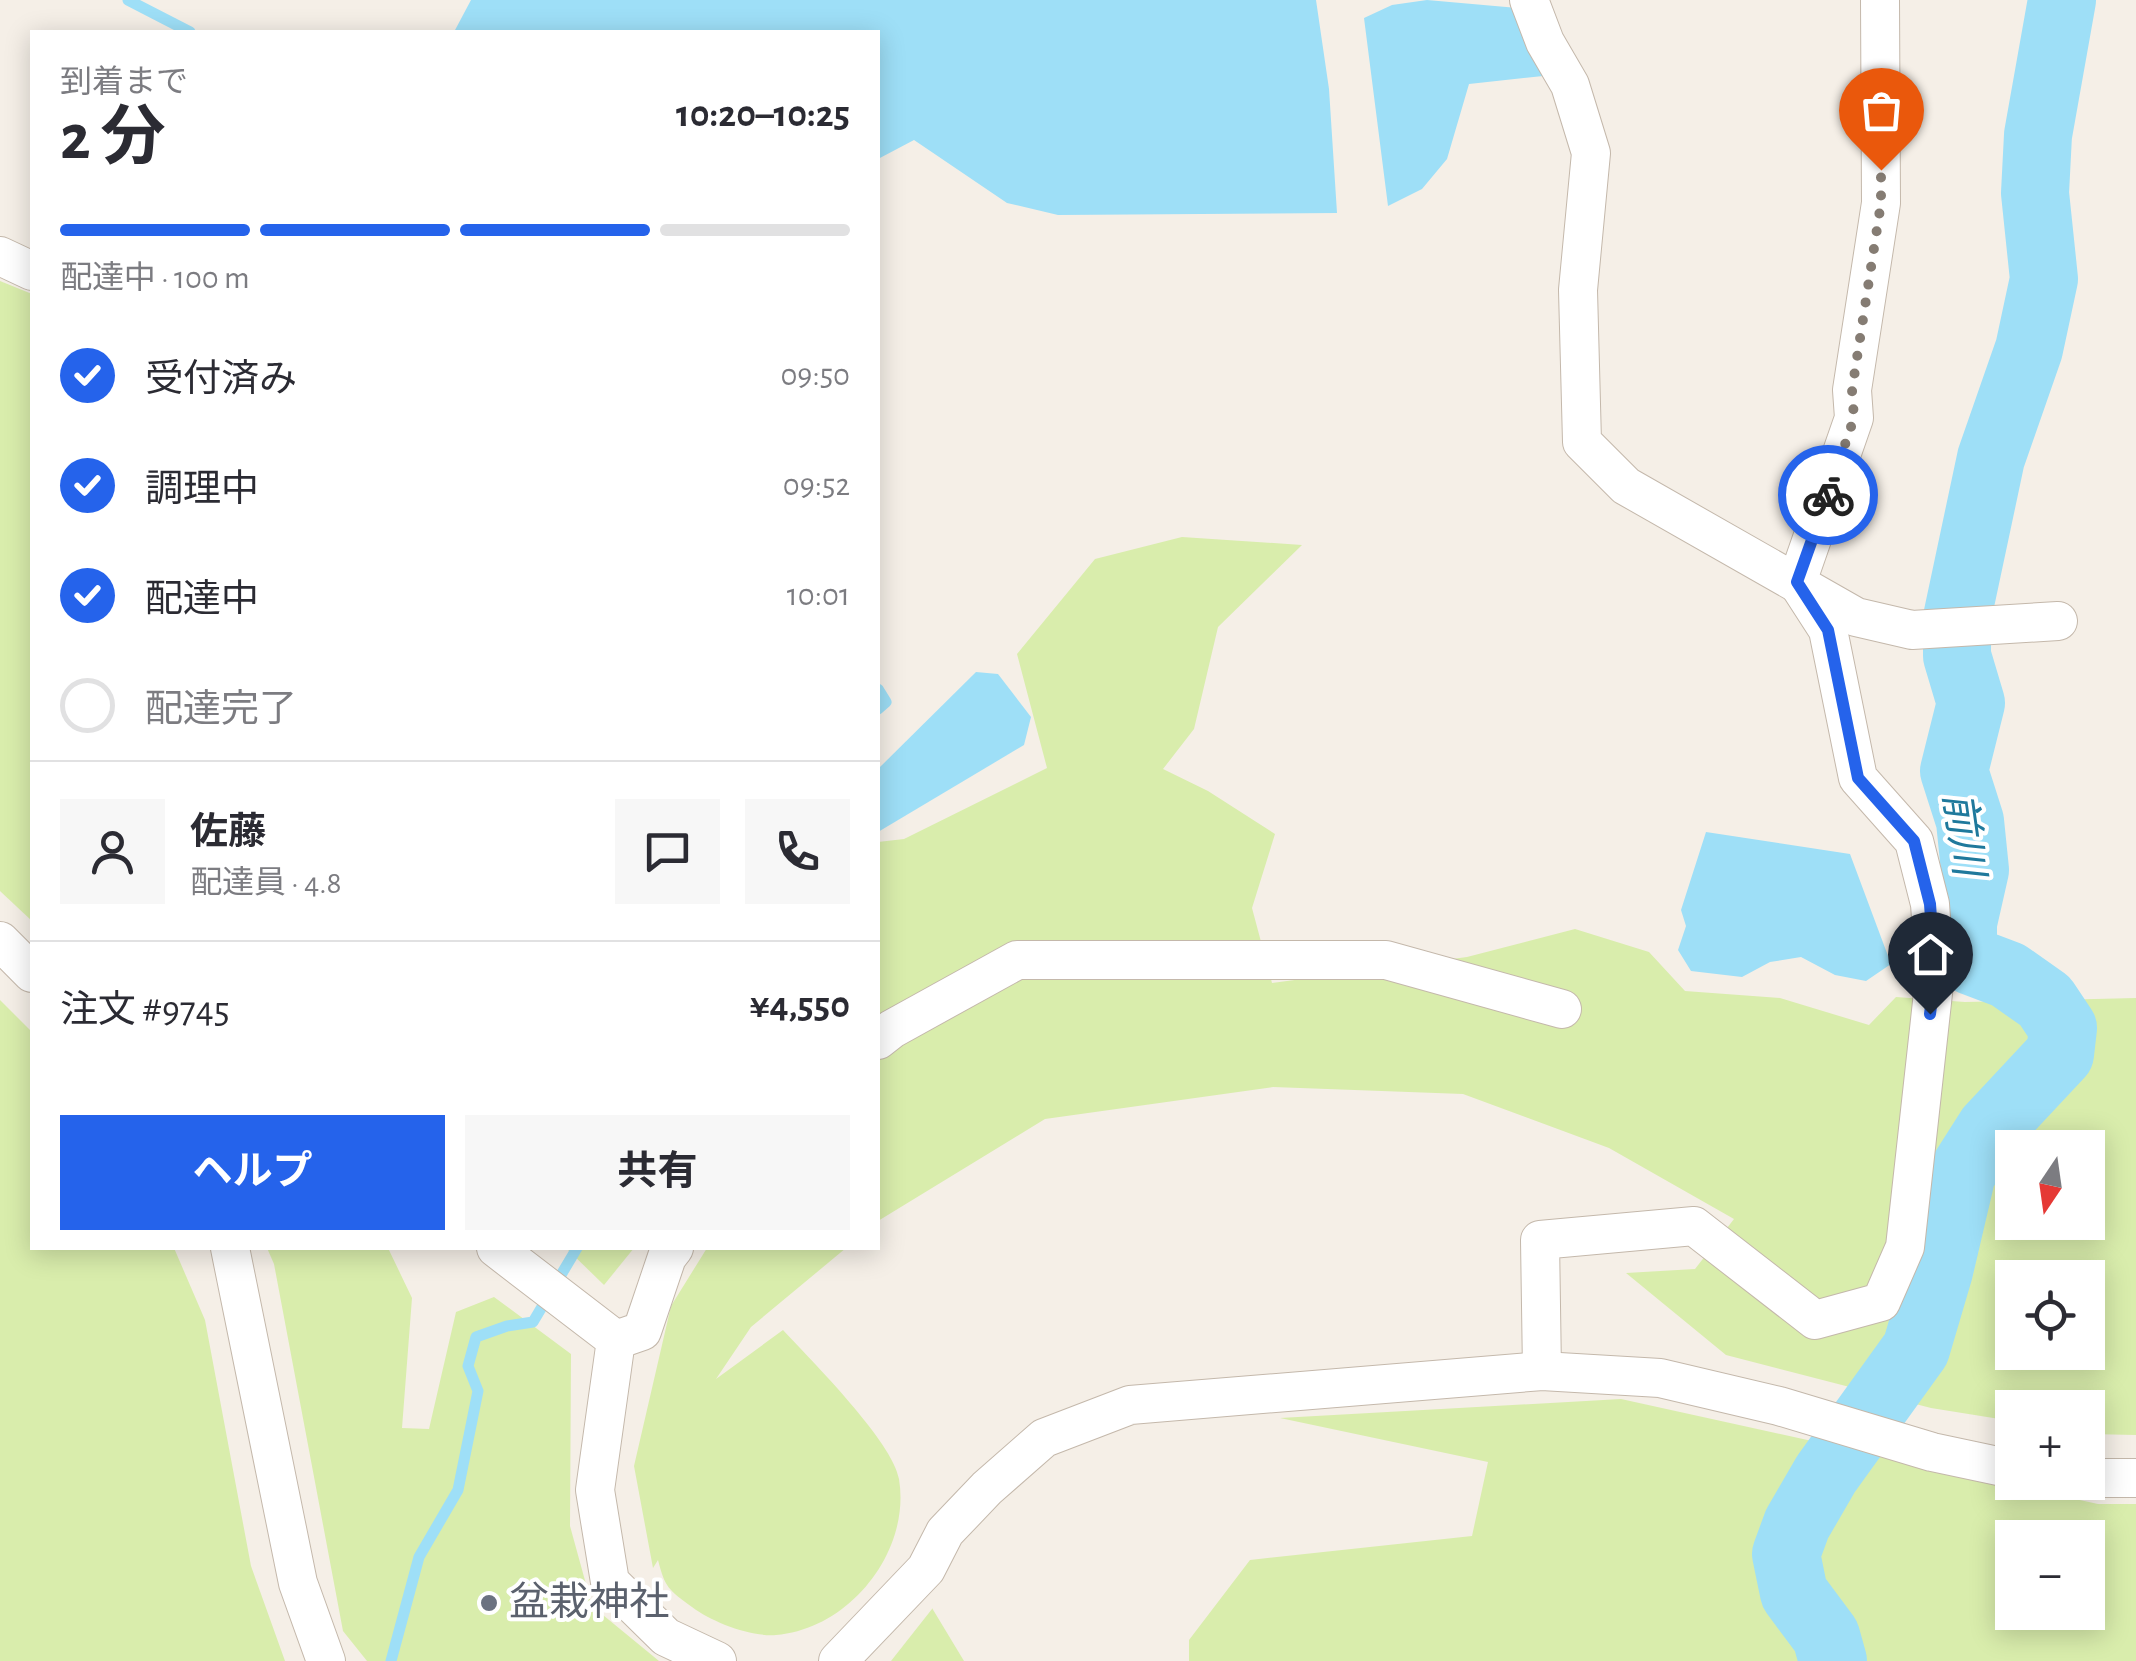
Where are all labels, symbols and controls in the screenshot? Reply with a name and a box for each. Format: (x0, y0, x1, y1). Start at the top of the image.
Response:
text: 到着まで (60, 66, 188, 98)
pin (1839, 68, 1924, 171)
icon: bag (1854, 83, 1909, 138)
text: 10:20–10:25 (676, 96, 850, 134)
text: 2 分 (60, 106, 165, 171)
text: 配達中 · 100 m (60, 262, 250, 294)
icon: check (60, 348, 115, 403)
text: 09:50 (780, 359, 850, 391)
text: 受付済み (145, 361, 297, 399)
courier (1778, 445, 1878, 545)
icon: check (60, 458, 115, 513)
icon: bike (1801, 468, 1856, 523)
text: 09:52 (783, 469, 850, 501)
text: 調理中 (145, 471, 259, 509)
icon: check (60, 568, 115, 623)
text: 10:01 (787, 579, 850, 611)
text: 配達中 (145, 581, 259, 619)
text: 配達完了 (145, 691, 297, 729)
water label: 前川 (1936, 789, 1992, 882)
button: person (60, 799, 165, 904)
button: chat (615, 799, 720, 904)
button: phone (745, 799, 850, 904)
text: 佐藤 (190, 814, 266, 852)
text: 配達員 · 4.8 (190, 867, 342, 899)
pin (1888, 912, 1973, 1015)
icon: home (1903, 927, 1958, 982)
text: ¥4,550 (750, 987, 850, 1025)
text: 注文 #9745 (60, 992, 230, 1030)
button: ヘルプ (60, 1115, 445, 1230)
button: 共有 (465, 1115, 850, 1230)
north arrow (1995, 1130, 2105, 1240)
map controls (1995, 1130, 2105, 1630)
button: locate (1995, 1260, 2105, 1370)
button: + (1995, 1390, 2105, 1500)
button: − (1995, 1520, 2105, 1630)
place label: 盆栽神社 (509, 1581, 669, 1623)
marker: 盆栽神社 (478, 1592, 500, 1614)

